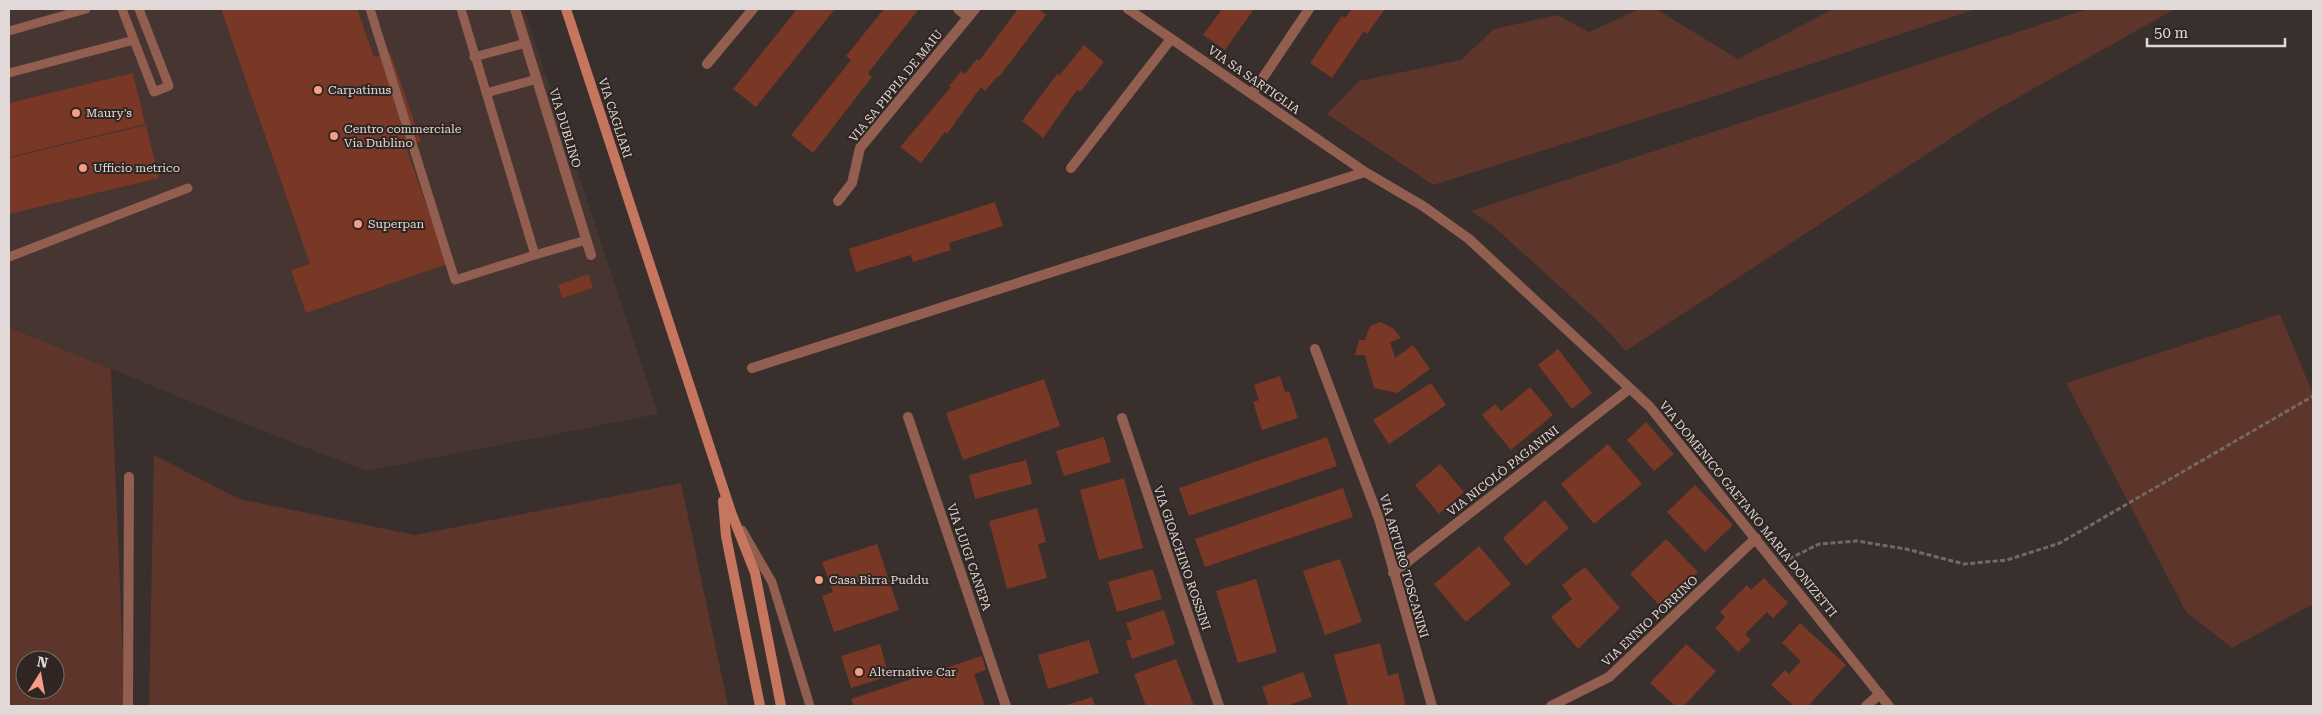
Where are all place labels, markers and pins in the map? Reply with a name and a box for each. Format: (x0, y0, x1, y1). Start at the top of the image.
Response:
place label: Carpatinus (328, 83, 392, 97)
marker: Carpatinus (312, 84, 324, 96)
place label: Maury's (86, 106, 132, 120)
marker: Maury's (70, 107, 82, 119)
place label: Centro commerciale Via Dublino (344, 122, 462, 150)
marker: Centro commerciale Via Dublino (328, 130, 340, 142)
place label: Ufficio metrico (93, 161, 180, 175)
marker: Ufficio metrico (77, 162, 89, 174)
place label: Superpan (368, 217, 425, 231)
marker: Superpan (352, 218, 364, 230)
place label: Casa Birra Puddu (829, 573, 929, 587)
marker: Casa Birra Puddu (813, 574, 825, 586)
place label: Alternative Car (869, 665, 956, 679)
marker: Alternative Car (853, 666, 865, 678)

